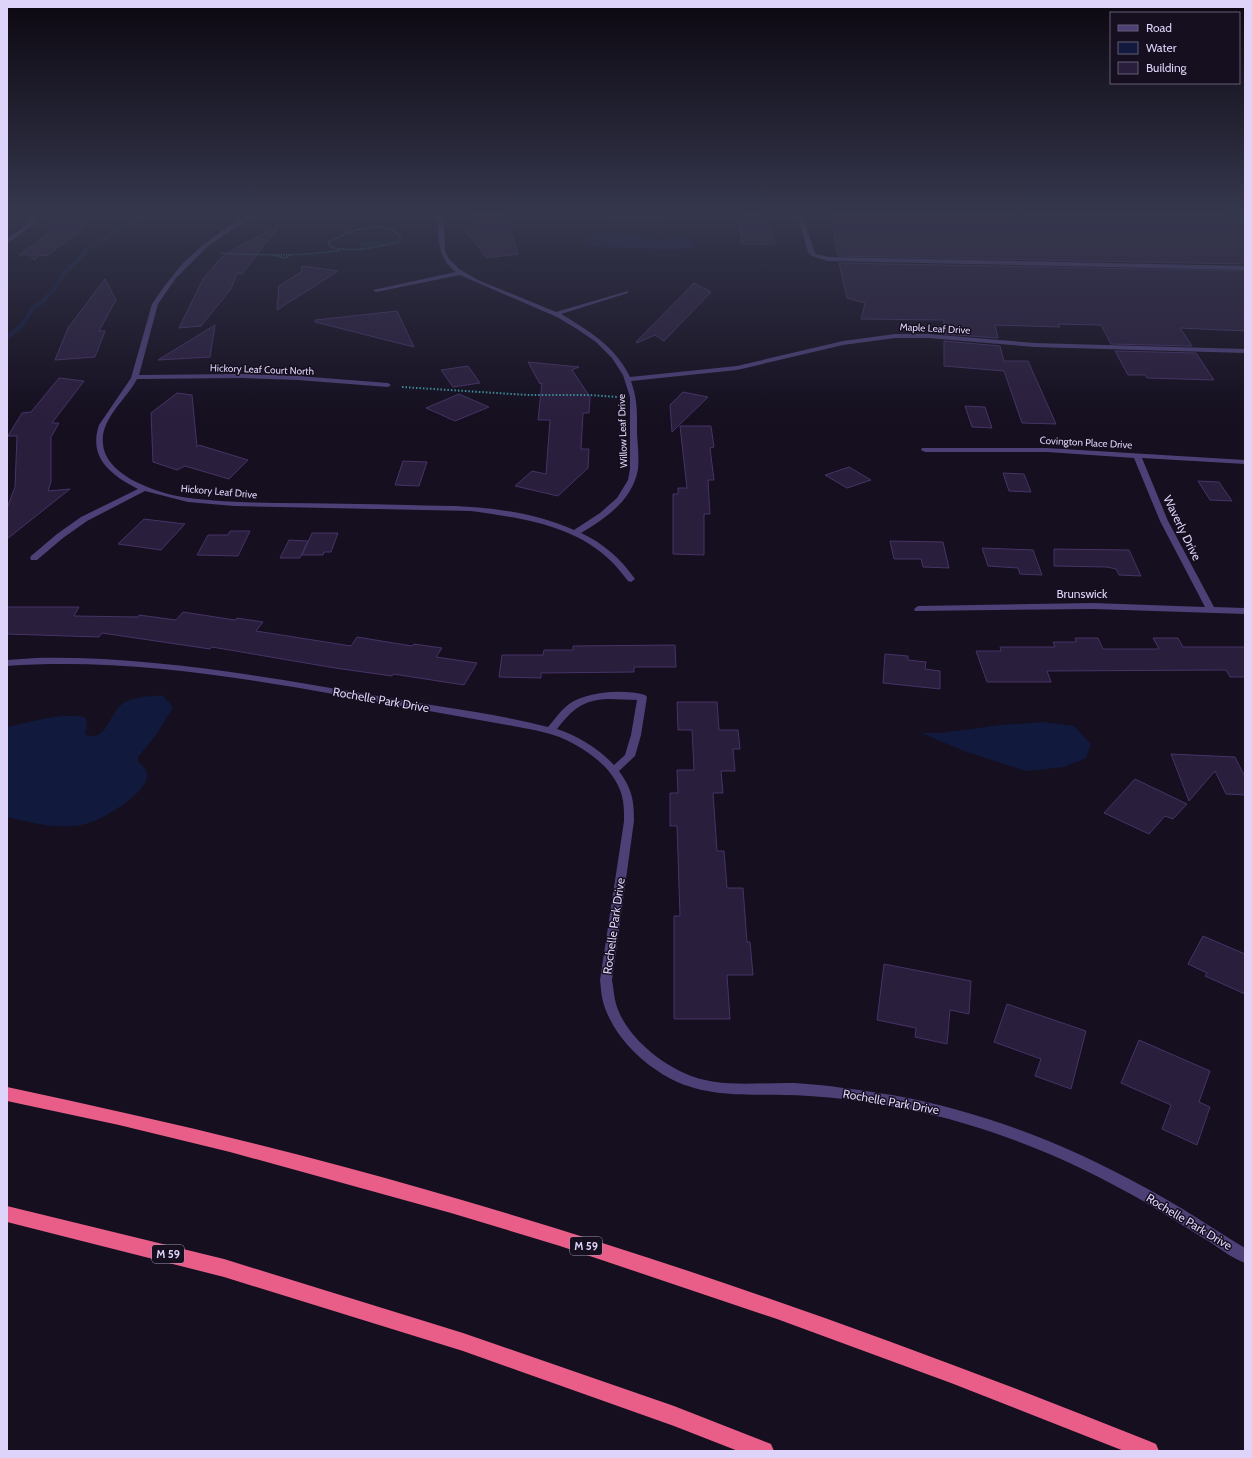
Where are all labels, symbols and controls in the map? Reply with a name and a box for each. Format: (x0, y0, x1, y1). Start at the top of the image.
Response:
legend (1110, 12, 1240, 84)
text: Road (1146, 20, 1172, 35)
text: Water (1146, 40, 1177, 55)
text: Building (1146, 60, 1188, 75)
street label: Maple Leaf Drive (899, 320, 971, 337)
street label: Hickory Leaf Court North (210, 361, 314, 378)
street label: Willow Leaf Drive (615, 394, 630, 468)
street label: Covington Place Drive (1039, 434, 1133, 451)
street label: Hickory Leaf Drive (180, 482, 258, 501)
street label: Waverly Drive (1160, 493, 1205, 563)
street label: Brunswick (1057, 586, 1108, 601)
street label: Rochelle Park Drive (332, 684, 430, 715)
street label: Rochelle Park Drive (599, 877, 628, 975)
street label: Rochelle Park Drive (842, 1086, 940, 1117)
street label: Rochelle Park Drive (1144, 1190, 1235, 1253)
road number: M 59 (570, 1237, 602, 1255)
road number: M 59 (152, 1245, 184, 1263)

